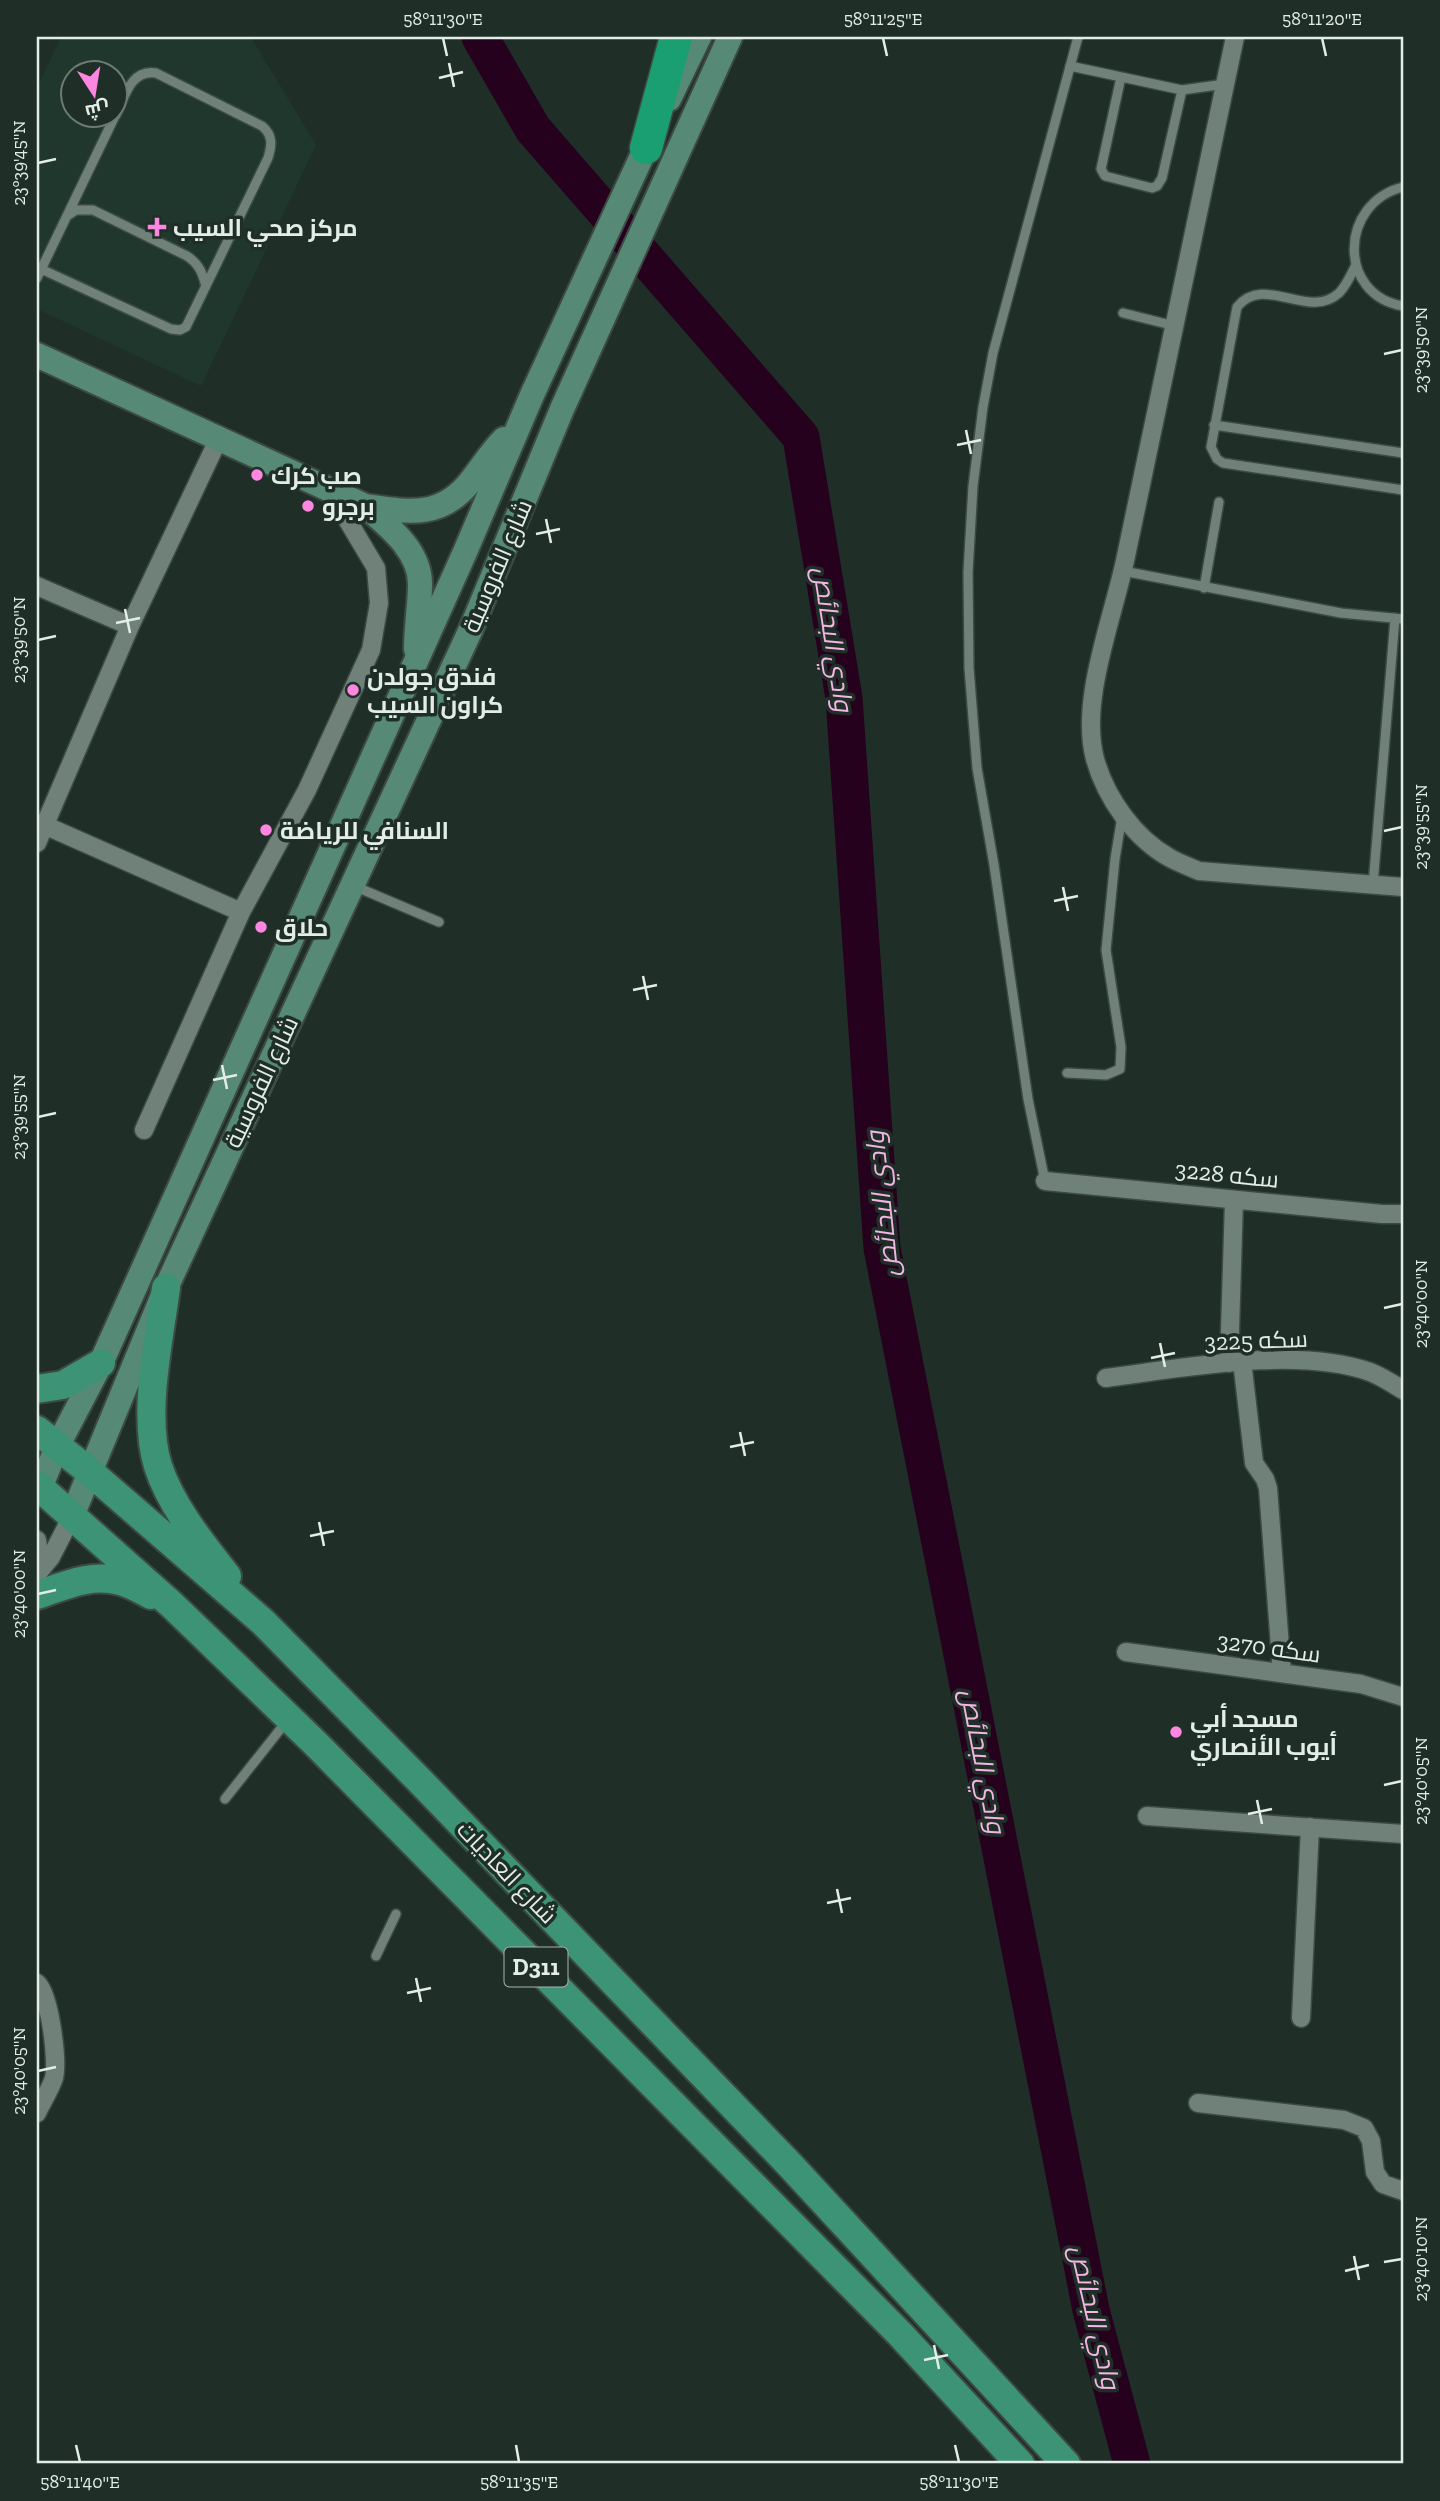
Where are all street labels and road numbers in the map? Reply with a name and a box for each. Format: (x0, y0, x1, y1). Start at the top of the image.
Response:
street label: شارع الفروسية (456, 495, 540, 638)
street label: شارع الفروسية (218, 1012, 306, 1153)
street label: سكه 3228 (1174, 1154, 1280, 1194)
street label: سكه 3225 (1204, 1324, 1308, 1356)
street label: سكه 3270 (1215, 1625, 1323, 1669)
street label: شارع العاديات (449, 1815, 563, 1931)
road number: D311 (504, 1948, 568, 1986)

